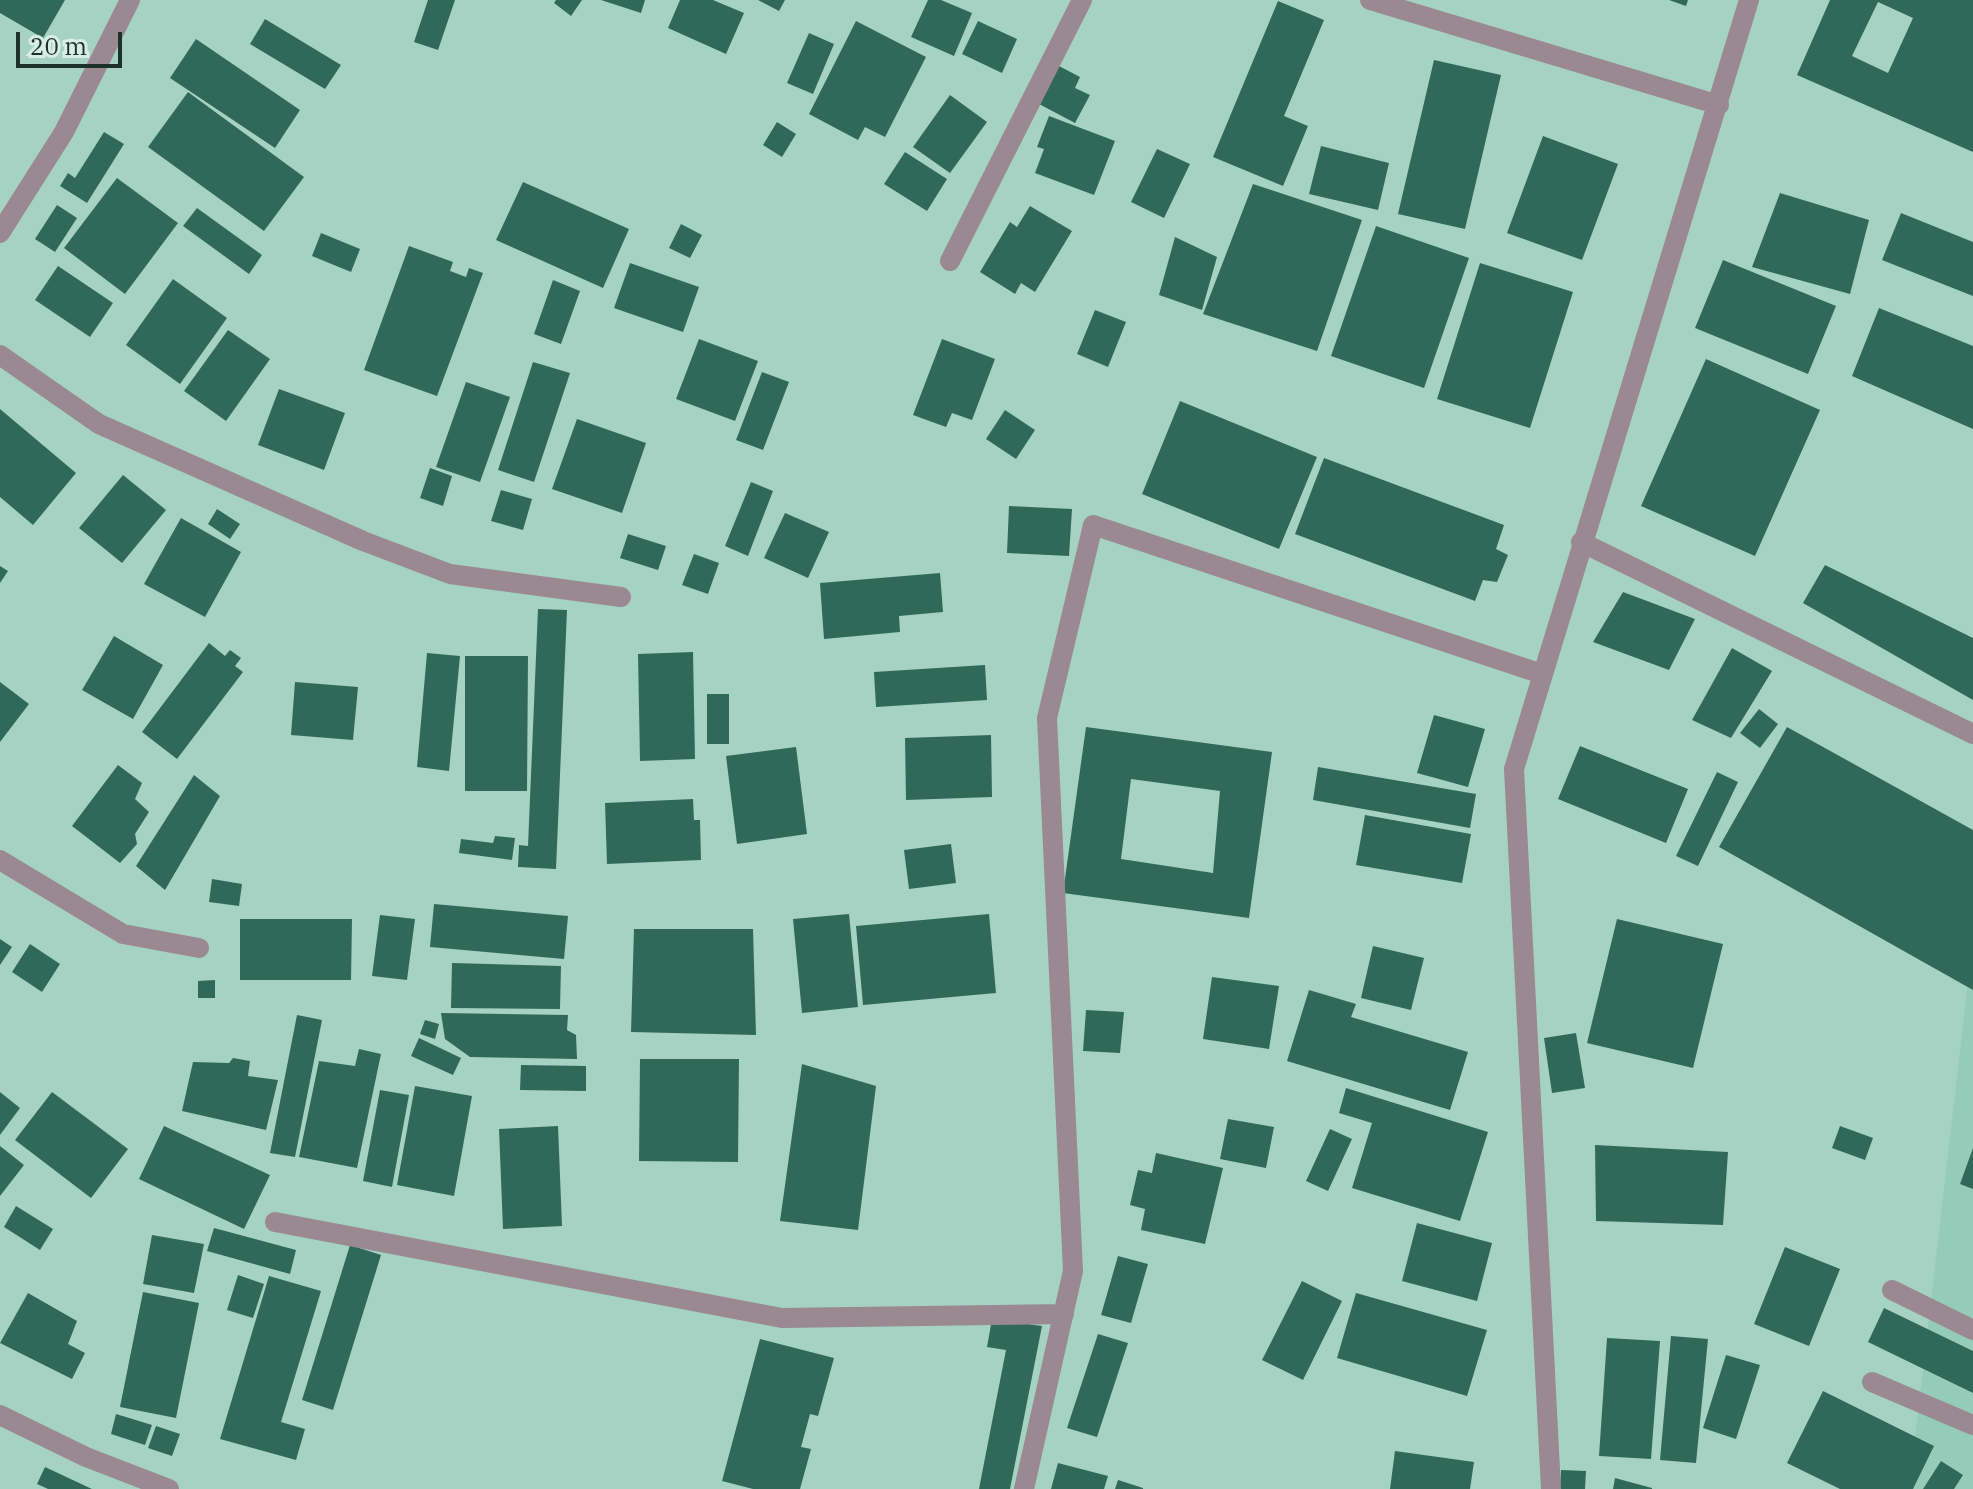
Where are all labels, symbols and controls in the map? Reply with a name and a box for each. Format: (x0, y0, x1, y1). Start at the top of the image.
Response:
scale bar (20, 16, 126, 66)
text: 20 m (30, 30, 87, 62)

